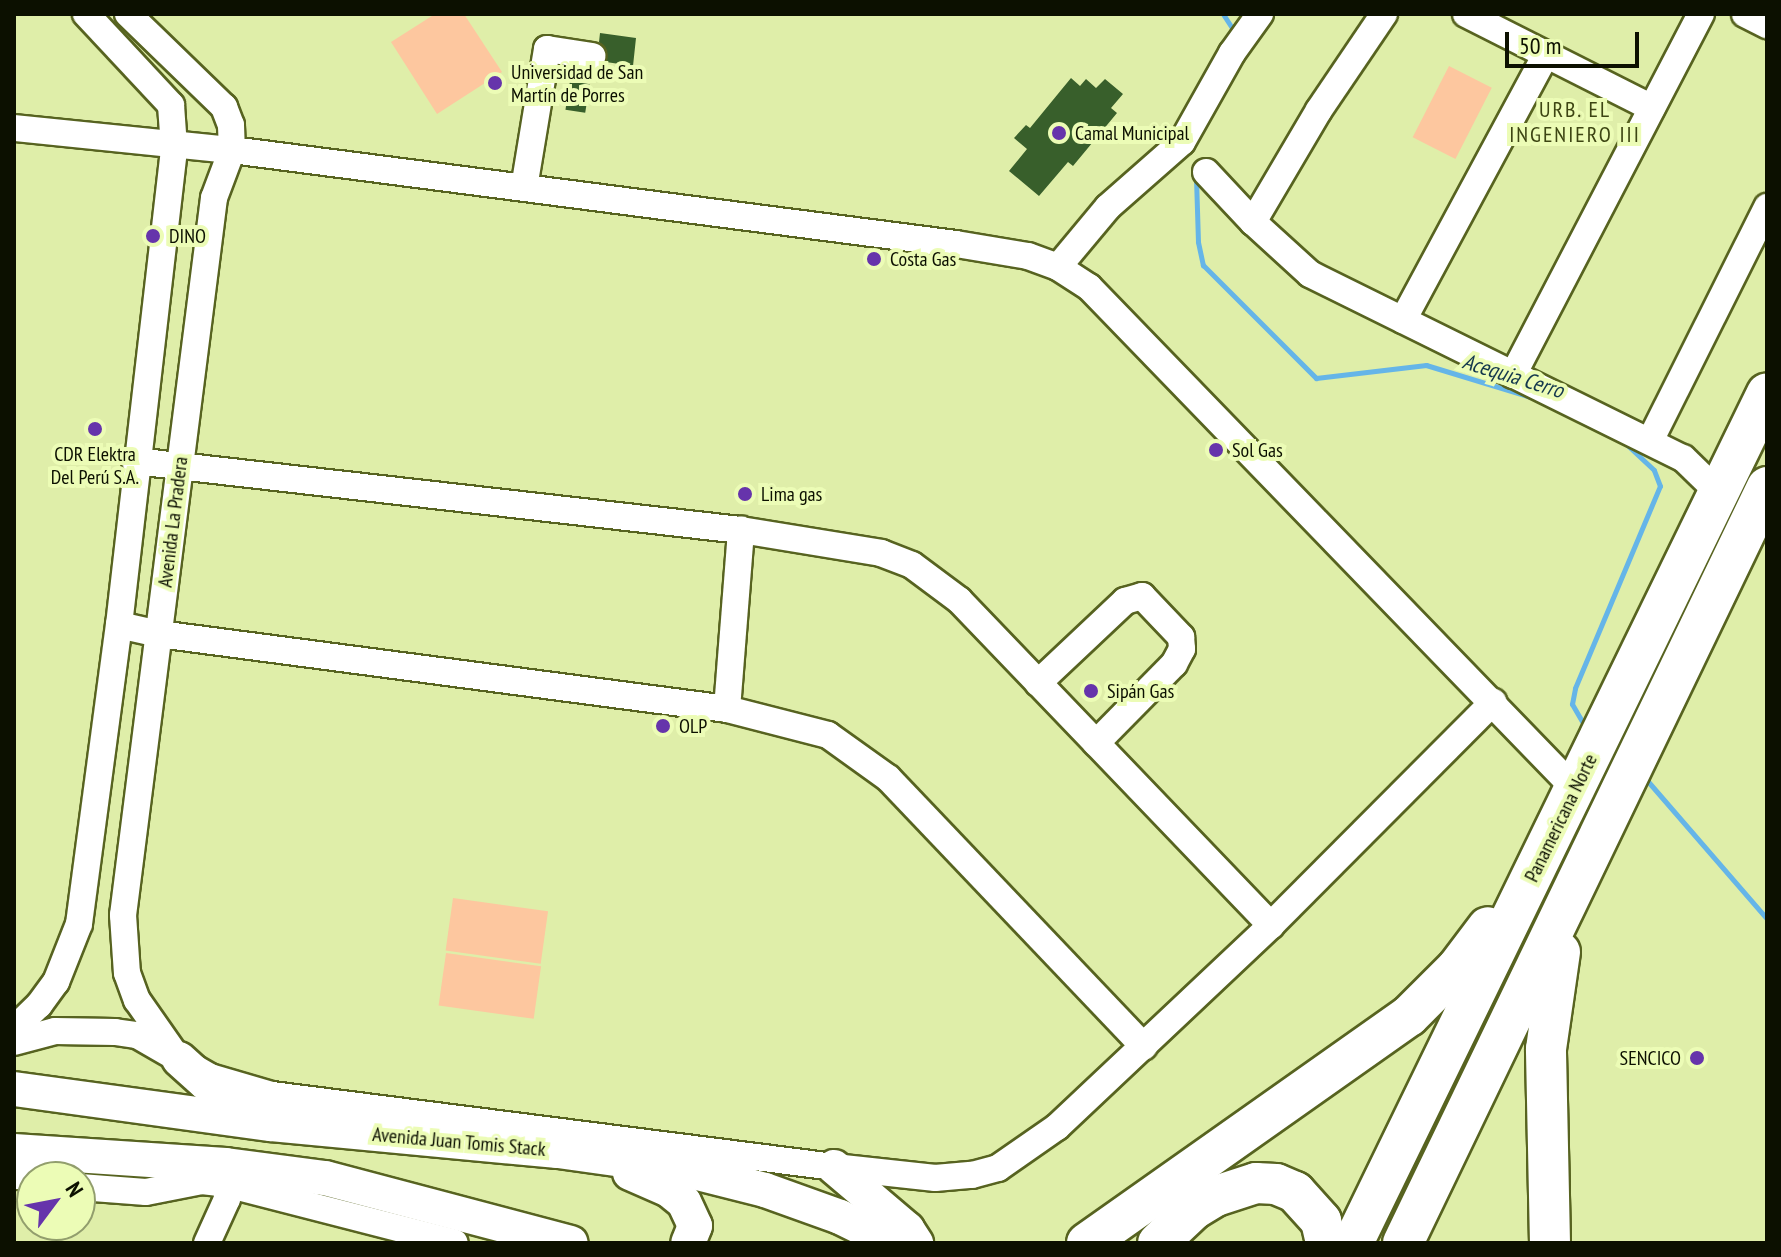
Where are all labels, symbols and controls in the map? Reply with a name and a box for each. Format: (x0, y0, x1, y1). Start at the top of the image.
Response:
scale bar (1509, 16, 1643, 66)
text: 50 m (1519, 30, 1561, 61)
place label: Universidad de San Martín de Porres (511, 60, 643, 107)
marker: Universidad de San Martín de Porres (486, 74, 504, 92)
district label: URB. EL INGENIERO III (1509, 96, 1641, 148)
place label: Camal Municipal (1075, 121, 1189, 145)
marker: Camal Municipal (1050, 124, 1068, 142)
place label: DINO (169, 224, 206, 248)
marker: DINO (144, 227, 162, 245)
place label: Costa Gas (890, 247, 956, 271)
marker: Costa Gas (865, 250, 883, 268)
water label: Acequia Cerro (1459, 348, 1567, 404)
marker: CDR Elektra Del Perú S.A. (86, 420, 104, 438)
place label: Sol Gas (1232, 438, 1283, 462)
marker: Sol Gas (1207, 441, 1225, 459)
place label: CDR Elektra Del Perú S.A. (51, 442, 139, 489)
street label: Avenida La Pradera (153, 455, 193, 589)
place label: Lima gas (761, 482, 822, 506)
marker: Lima gas (736, 485, 754, 503)
place label: Sipán Gas (1107, 679, 1174, 703)
marker: Sipán Gas (1082, 682, 1100, 700)
place label: OLP (679, 714, 707, 738)
marker: OLP (654, 717, 672, 735)
street label: Panamericana Norte (1520, 750, 1602, 886)
place label: SENCICO (1620, 1046, 1681, 1070)
marker: SENCICO (1688, 1049, 1706, 1067)
street label: Avenida Juan Tomis Stack (371, 1122, 547, 1162)
north arrow (16, 1161, 96, 1241)
text: N (60, 1177, 90, 1202)

